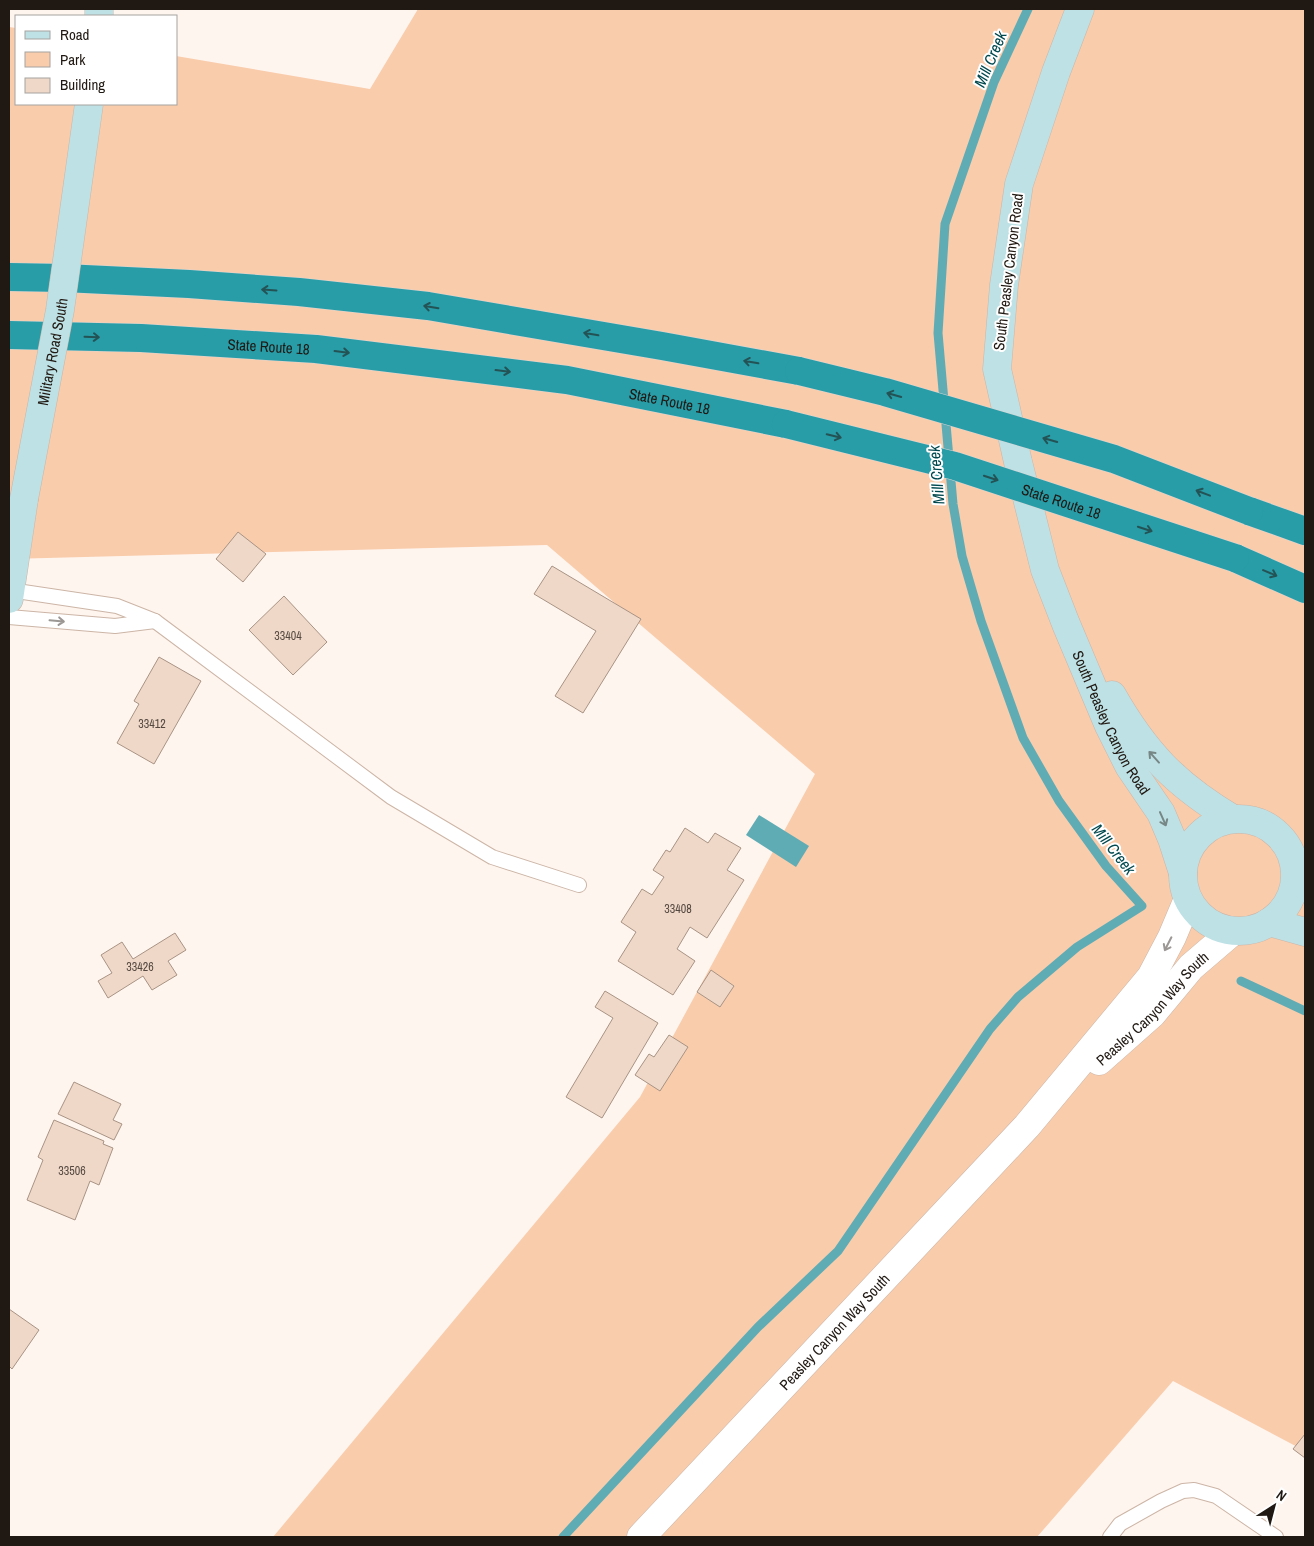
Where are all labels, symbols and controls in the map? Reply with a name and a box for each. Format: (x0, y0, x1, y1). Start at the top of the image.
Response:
legend (15, 15, 178, 105)
text: Road (60, 24, 89, 45)
water label: Mill Creek (968, 27, 1012, 90)
text: Park (60, 49, 86, 70)
text: Building (60, 74, 105, 95)
street label: South Peasley Canyon Road (988, 192, 1028, 352)
one-way arrow (261, 286, 277, 295)
street label: Military Road South (32, 297, 72, 407)
one-way arrow (423, 301, 439, 311)
one-way arrow (583, 328, 599, 338)
one-way arrow (84, 332, 100, 342)
street label: State Route 18 (227, 333, 311, 359)
one-way arrow (334, 347, 350, 357)
one-way arrow (743, 357, 759, 367)
one-way arrow (495, 366, 511, 376)
street label: State Route 18 (627, 382, 712, 419)
one-way arrow (886, 390, 902, 399)
one-way arrow (825, 432, 841, 441)
one-way arrow (1042, 435, 1058, 444)
water label: Mill Creek (922, 444, 950, 505)
one-way arrow (982, 473, 998, 483)
street label: State Route 18 (1019, 478, 1104, 524)
one-way arrow (1196, 488, 1211, 497)
one-way arrow (1137, 524, 1153, 534)
one-way arrow (1262, 569, 1277, 579)
one-way arrow (49, 616, 65, 626)
house number: 33404 (274, 628, 302, 644)
street label: South Peasley Canyon Road (1068, 647, 1156, 799)
house number: 33412 (138, 716, 166, 732)
one-way arrow (1148, 750, 1160, 763)
one-way arrow (1159, 811, 1169, 826)
water label: Mill Creek (1087, 819, 1141, 879)
house number: 33408 (664, 901, 692, 917)
one-way arrow (1163, 936, 1172, 951)
street label: Peasley Canyon Way South (1091, 946, 1213, 1070)
house number: 33426 (126, 959, 154, 975)
house number: 33506 (58, 1163, 86, 1179)
street label: Peasley Canyon Way South (774, 1269, 894, 1394)
north arrow (1249, 1481, 1299, 1531)
text: N (1273, 1486, 1290, 1505)

